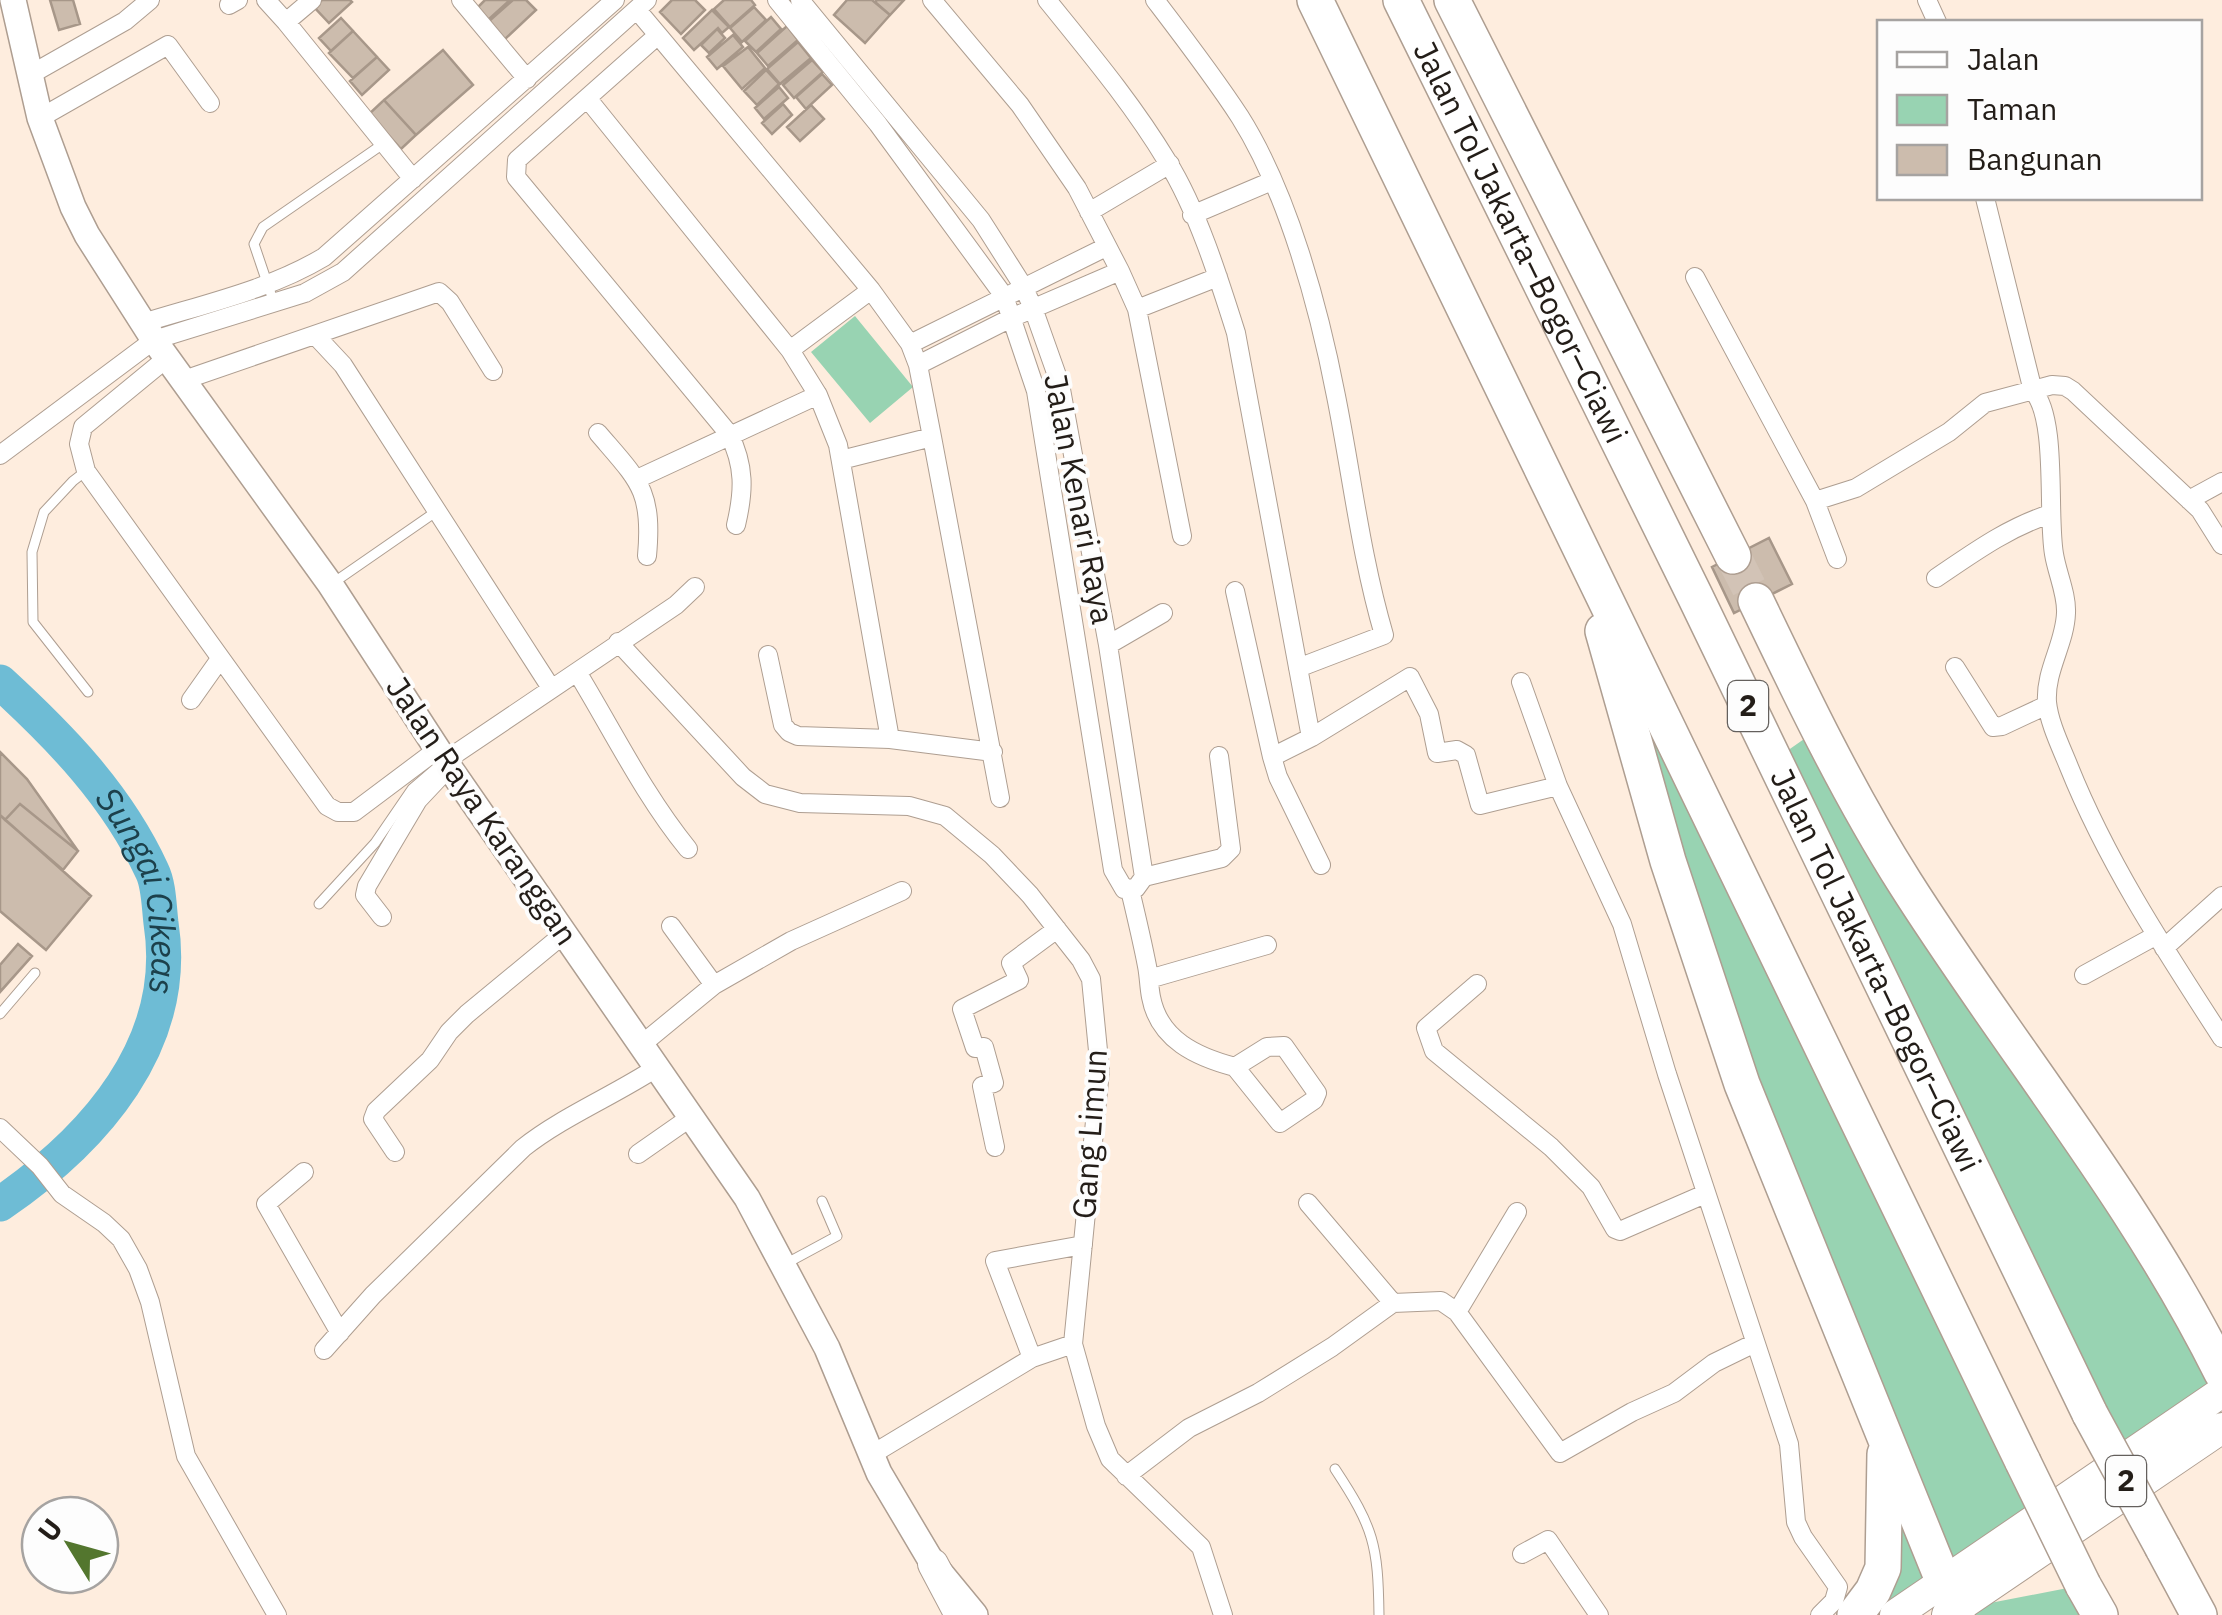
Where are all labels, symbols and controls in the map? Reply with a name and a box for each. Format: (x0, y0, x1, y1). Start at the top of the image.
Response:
legend (1877, 20, 2202, 200)
street label: Jalan Tol Jakarta–Bogor–Ciawi (1405, 34, 1638, 450)
text: Jalan (1967, 39, 2040, 78)
text: Taman (1967, 89, 2057, 128)
text: Bangunan (1967, 139, 2103, 178)
street label: Jalan Kenari Raya (1035, 370, 1125, 628)
street label: Jalan Raya Karanggan (377, 668, 588, 953)
road number: 2 (1728, 681, 1768, 731)
street label: Jalan Tol Jakarta–Bogor–Ciawi (1761, 761, 1992, 1178)
water label: Sungai Cikeas (86, 777, 188, 998)
street label: Gang Limun (1062, 1048, 1116, 1220)
road number: 2 (2106, 1456, 2146, 1506)
north arrow (20, 1495, 120, 1595)
text: U (29, 1511, 70, 1549)

